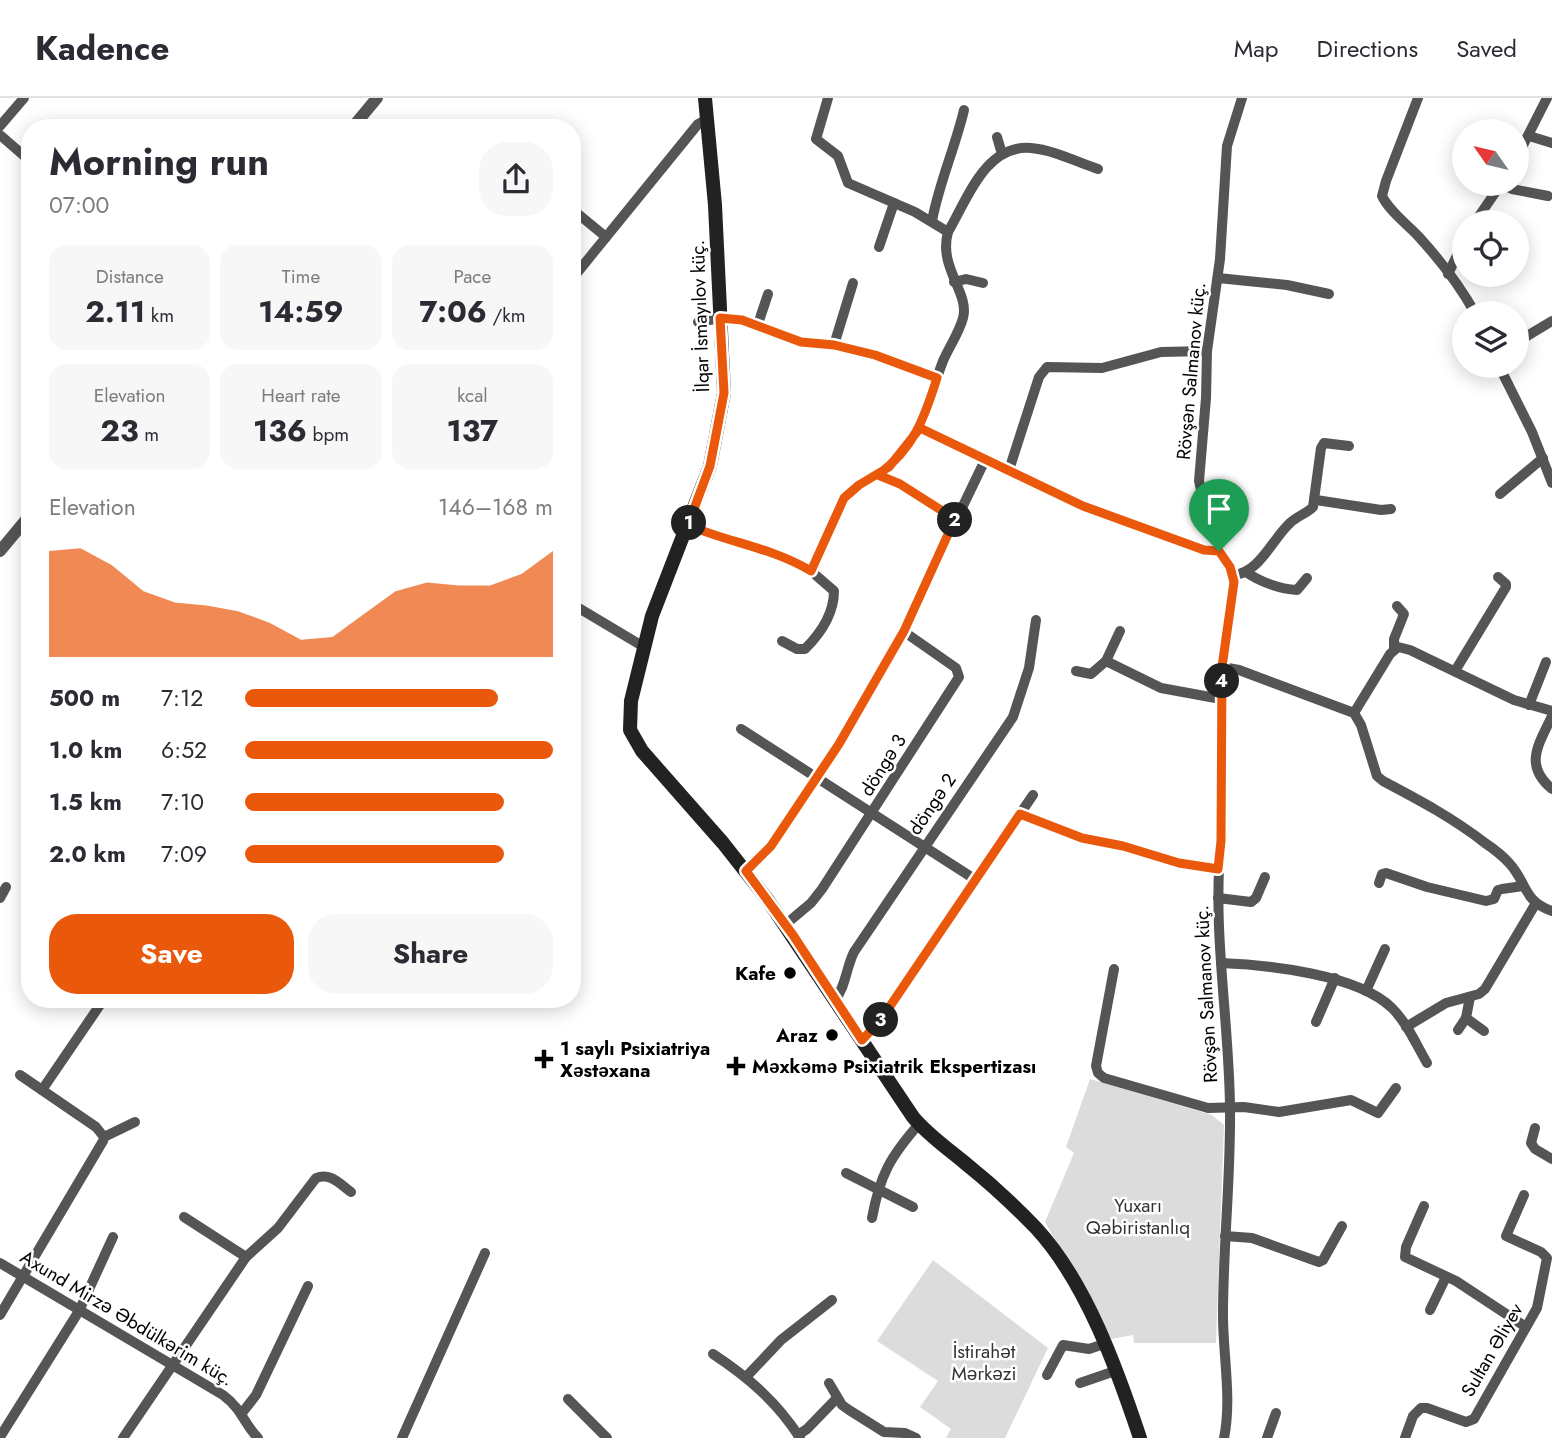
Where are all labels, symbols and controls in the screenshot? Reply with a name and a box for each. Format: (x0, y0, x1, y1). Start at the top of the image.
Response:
text: Kadence (35, 25, 169, 72)
text: Map (1234, 31, 1279, 66)
text: Directions (1317, 31, 1418, 66)
text: Saved (1456, 31, 1517, 66)
north arrow (1452, 119, 1530, 196)
map controls (1452, 119, 1529, 378)
text: Morning run (49, 134, 269, 189)
button: share (479, 142, 553, 216)
text: 07:00 (49, 188, 109, 222)
button: locate (1452, 210, 1529, 287)
street label: İlqar İsmayılov küç. (684, 239, 716, 393)
text: Distance (96, 263, 164, 290)
text: Time (282, 263, 320, 290)
text: Pace (453, 263, 491, 290)
street label: Rövşən Salmanov küç. (1170, 281, 1212, 461)
text: 2.11 (85, 290, 145, 333)
text: 14:59 (258, 290, 344, 333)
text: 7:06 (419, 290, 487, 333)
button: layers (1452, 301, 1529, 378)
text: km (145, 302, 174, 329)
text: /km (487, 302, 526, 329)
text: Elevation (94, 382, 166, 409)
text: Heart rate (261, 382, 341, 409)
text: kcal (457, 382, 488, 409)
text: 23 (100, 409, 139, 452)
text: 136 (253, 409, 307, 452)
text: 137 (447, 409, 498, 452)
text: m (139, 421, 159, 448)
text: bpm (307, 421, 349, 448)
pin (1189, 479, 1249, 551)
text: Elevation (49, 490, 136, 524)
text: 146–168 m (438, 490, 553, 524)
icon: arrive (1200, 490, 1238, 528)
pin: 2 (937, 502, 972, 538)
pin: 1 (672, 506, 706, 540)
text: 2 (948, 506, 961, 533)
text: 1 (684, 509, 693, 536)
pin: 4 (1204, 664, 1240, 698)
text: 4 (1215, 667, 1228, 694)
text: 500 m (49, 681, 120, 715)
text: 7:12 (161, 681, 203, 715)
street label: döngə 3 (853, 729, 913, 801)
text: 1.0 km (49, 733, 122, 767)
text: 6:52 (161, 733, 207, 767)
street label: döngə 2 (901, 768, 963, 840)
text: 1.5 km (49, 785, 122, 819)
text: 7:10 (161, 785, 204, 819)
text: 2.0 km (49, 837, 126, 871)
text: 7:09 (161, 837, 207, 871)
street label: Rövşən Salmanov küç. (1188, 904, 1224, 1084)
button: Save (49, 914, 294, 994)
button: Share (308, 914, 553, 994)
place label: Kafe (735, 960, 776, 987)
marker: Kafe (782, 965, 798, 981)
pin: 3 (864, 1002, 898, 1038)
text: 3 (875, 1006, 886, 1033)
place label: Araz (775, 1022, 818, 1049)
marker: Araz (824, 1027, 840, 1043)
place label: 1 saylı Psixiatriya Xəstəxana (560, 1035, 710, 1084)
marker: 1 saylı Psixiatriya Xəstəxana (534, 1049, 554, 1069)
place label: Məxkəmə Psixiatrik Ekspertizası (752, 1053, 1036, 1080)
marker: Məxkəmə Psixiatrik Ekspertizası (726, 1056, 746, 1076)
park label: Yuxarı Qəbiristanlıq (1086, 1192, 1190, 1241)
street label: Axund Mirzə Əbdülkərim küç. (15, 1243, 239, 1393)
street label: Sultan Əliyev (1454, 1298, 1530, 1402)
park label: İstirahət Mərkəzi (951, 1338, 1017, 1387)

